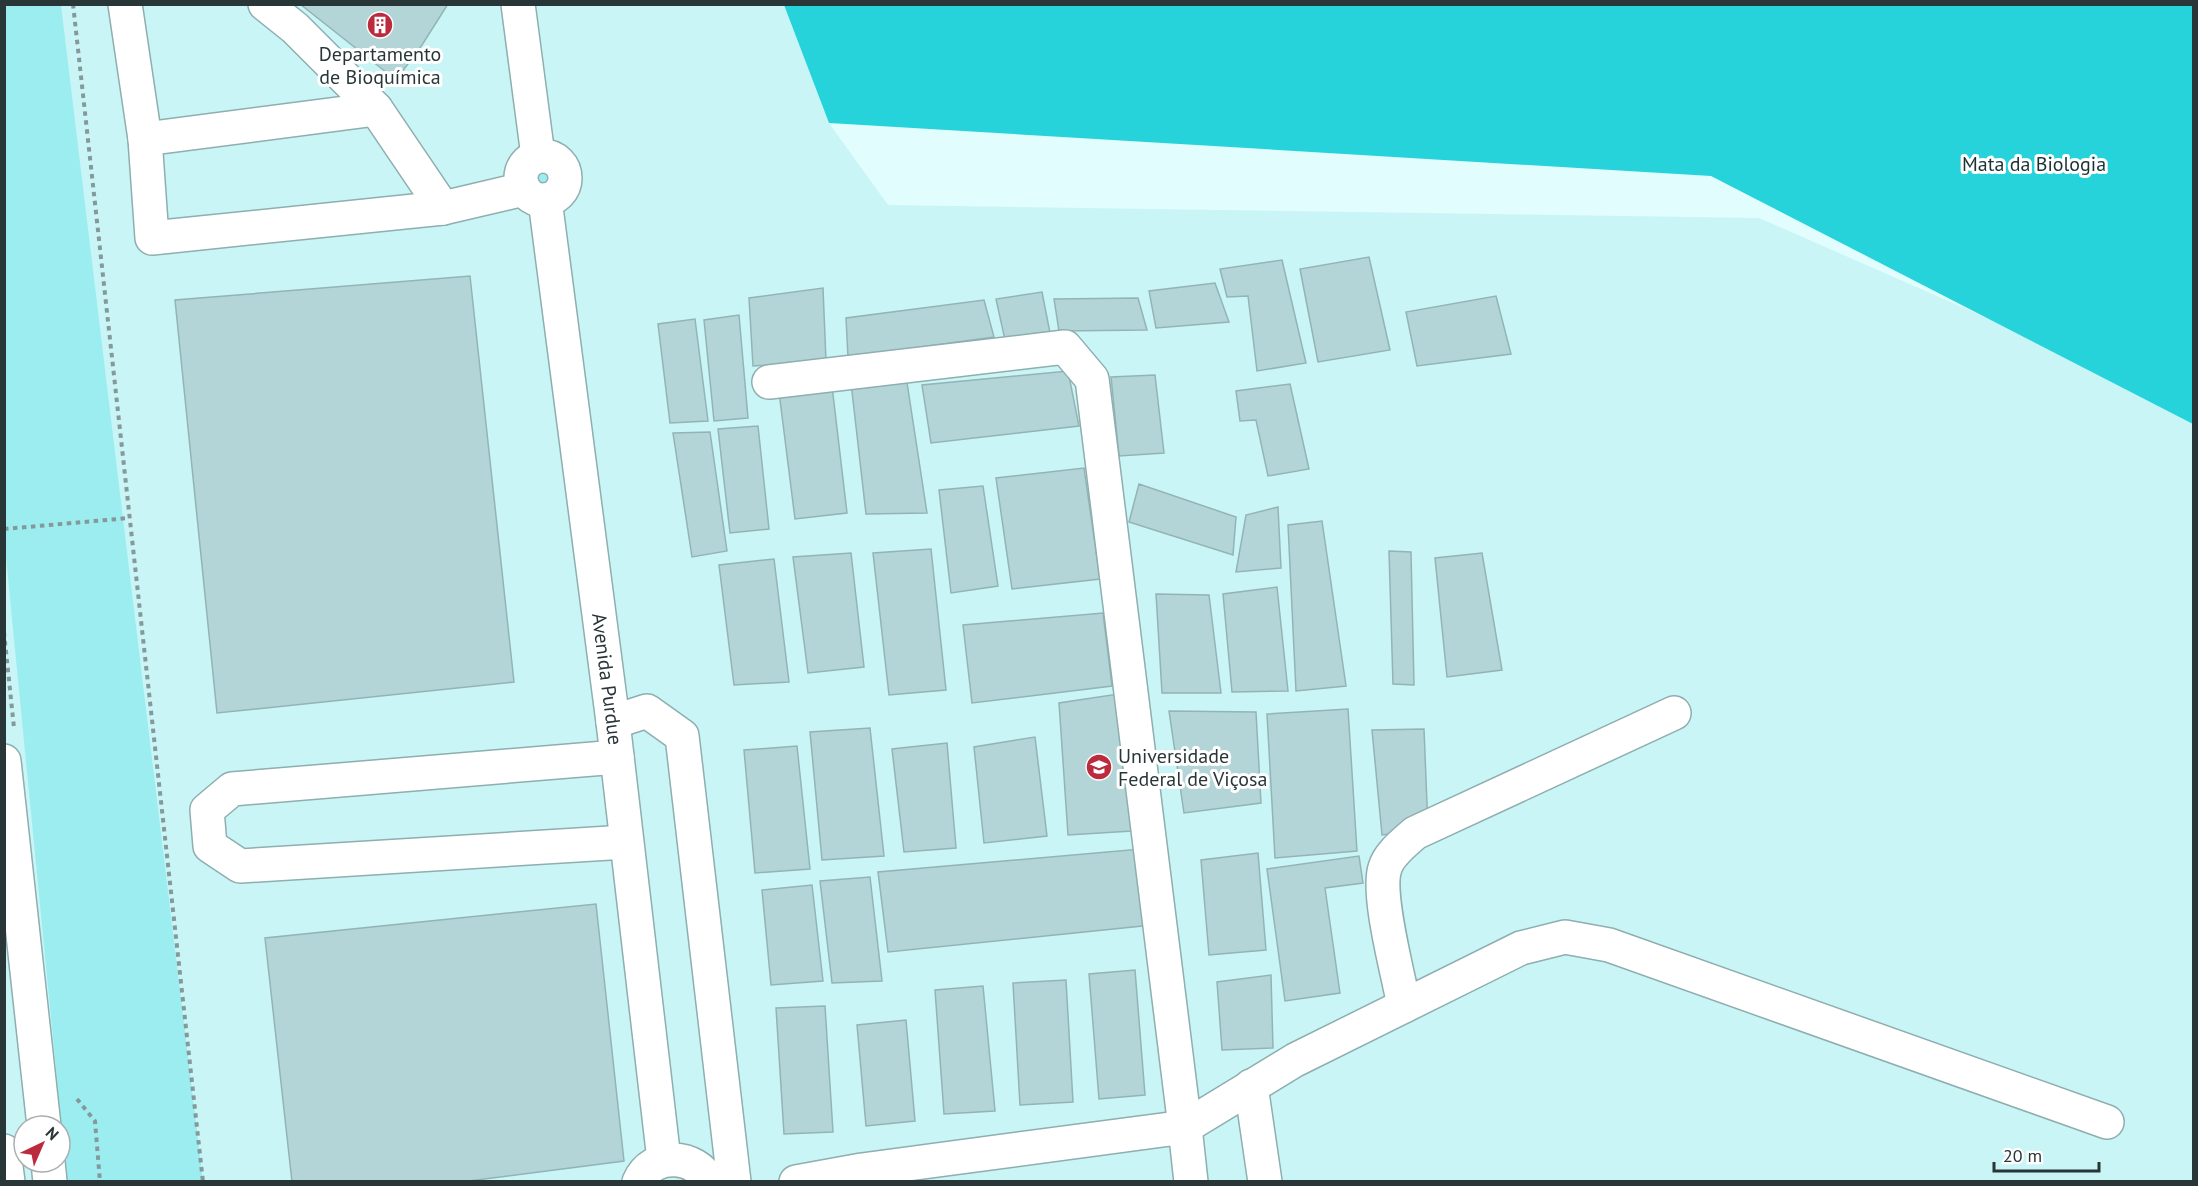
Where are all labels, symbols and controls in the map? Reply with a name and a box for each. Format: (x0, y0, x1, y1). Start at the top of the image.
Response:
building icon: Departamento de Bioquímica (365, 10, 395, 40)
place label: Departamento de Bioquímica (319, 41, 441, 90)
park label: Mata da Biologia (1962, 151, 2106, 177)
street label: Avenida Purdue (586, 611, 629, 746)
place label: Universidade Federal de Viçosa (1118, 743, 1267, 792)
school or university icon: Universidade Federal de Viçosa (1084, 752, 1114, 782)
north arrow (12, 1114, 72, 1174)
text: N (42, 1122, 63, 1144)
scale bar (1994, 1135, 2099, 1173)
text: 20 m (2003, 1144, 2042, 1167)

